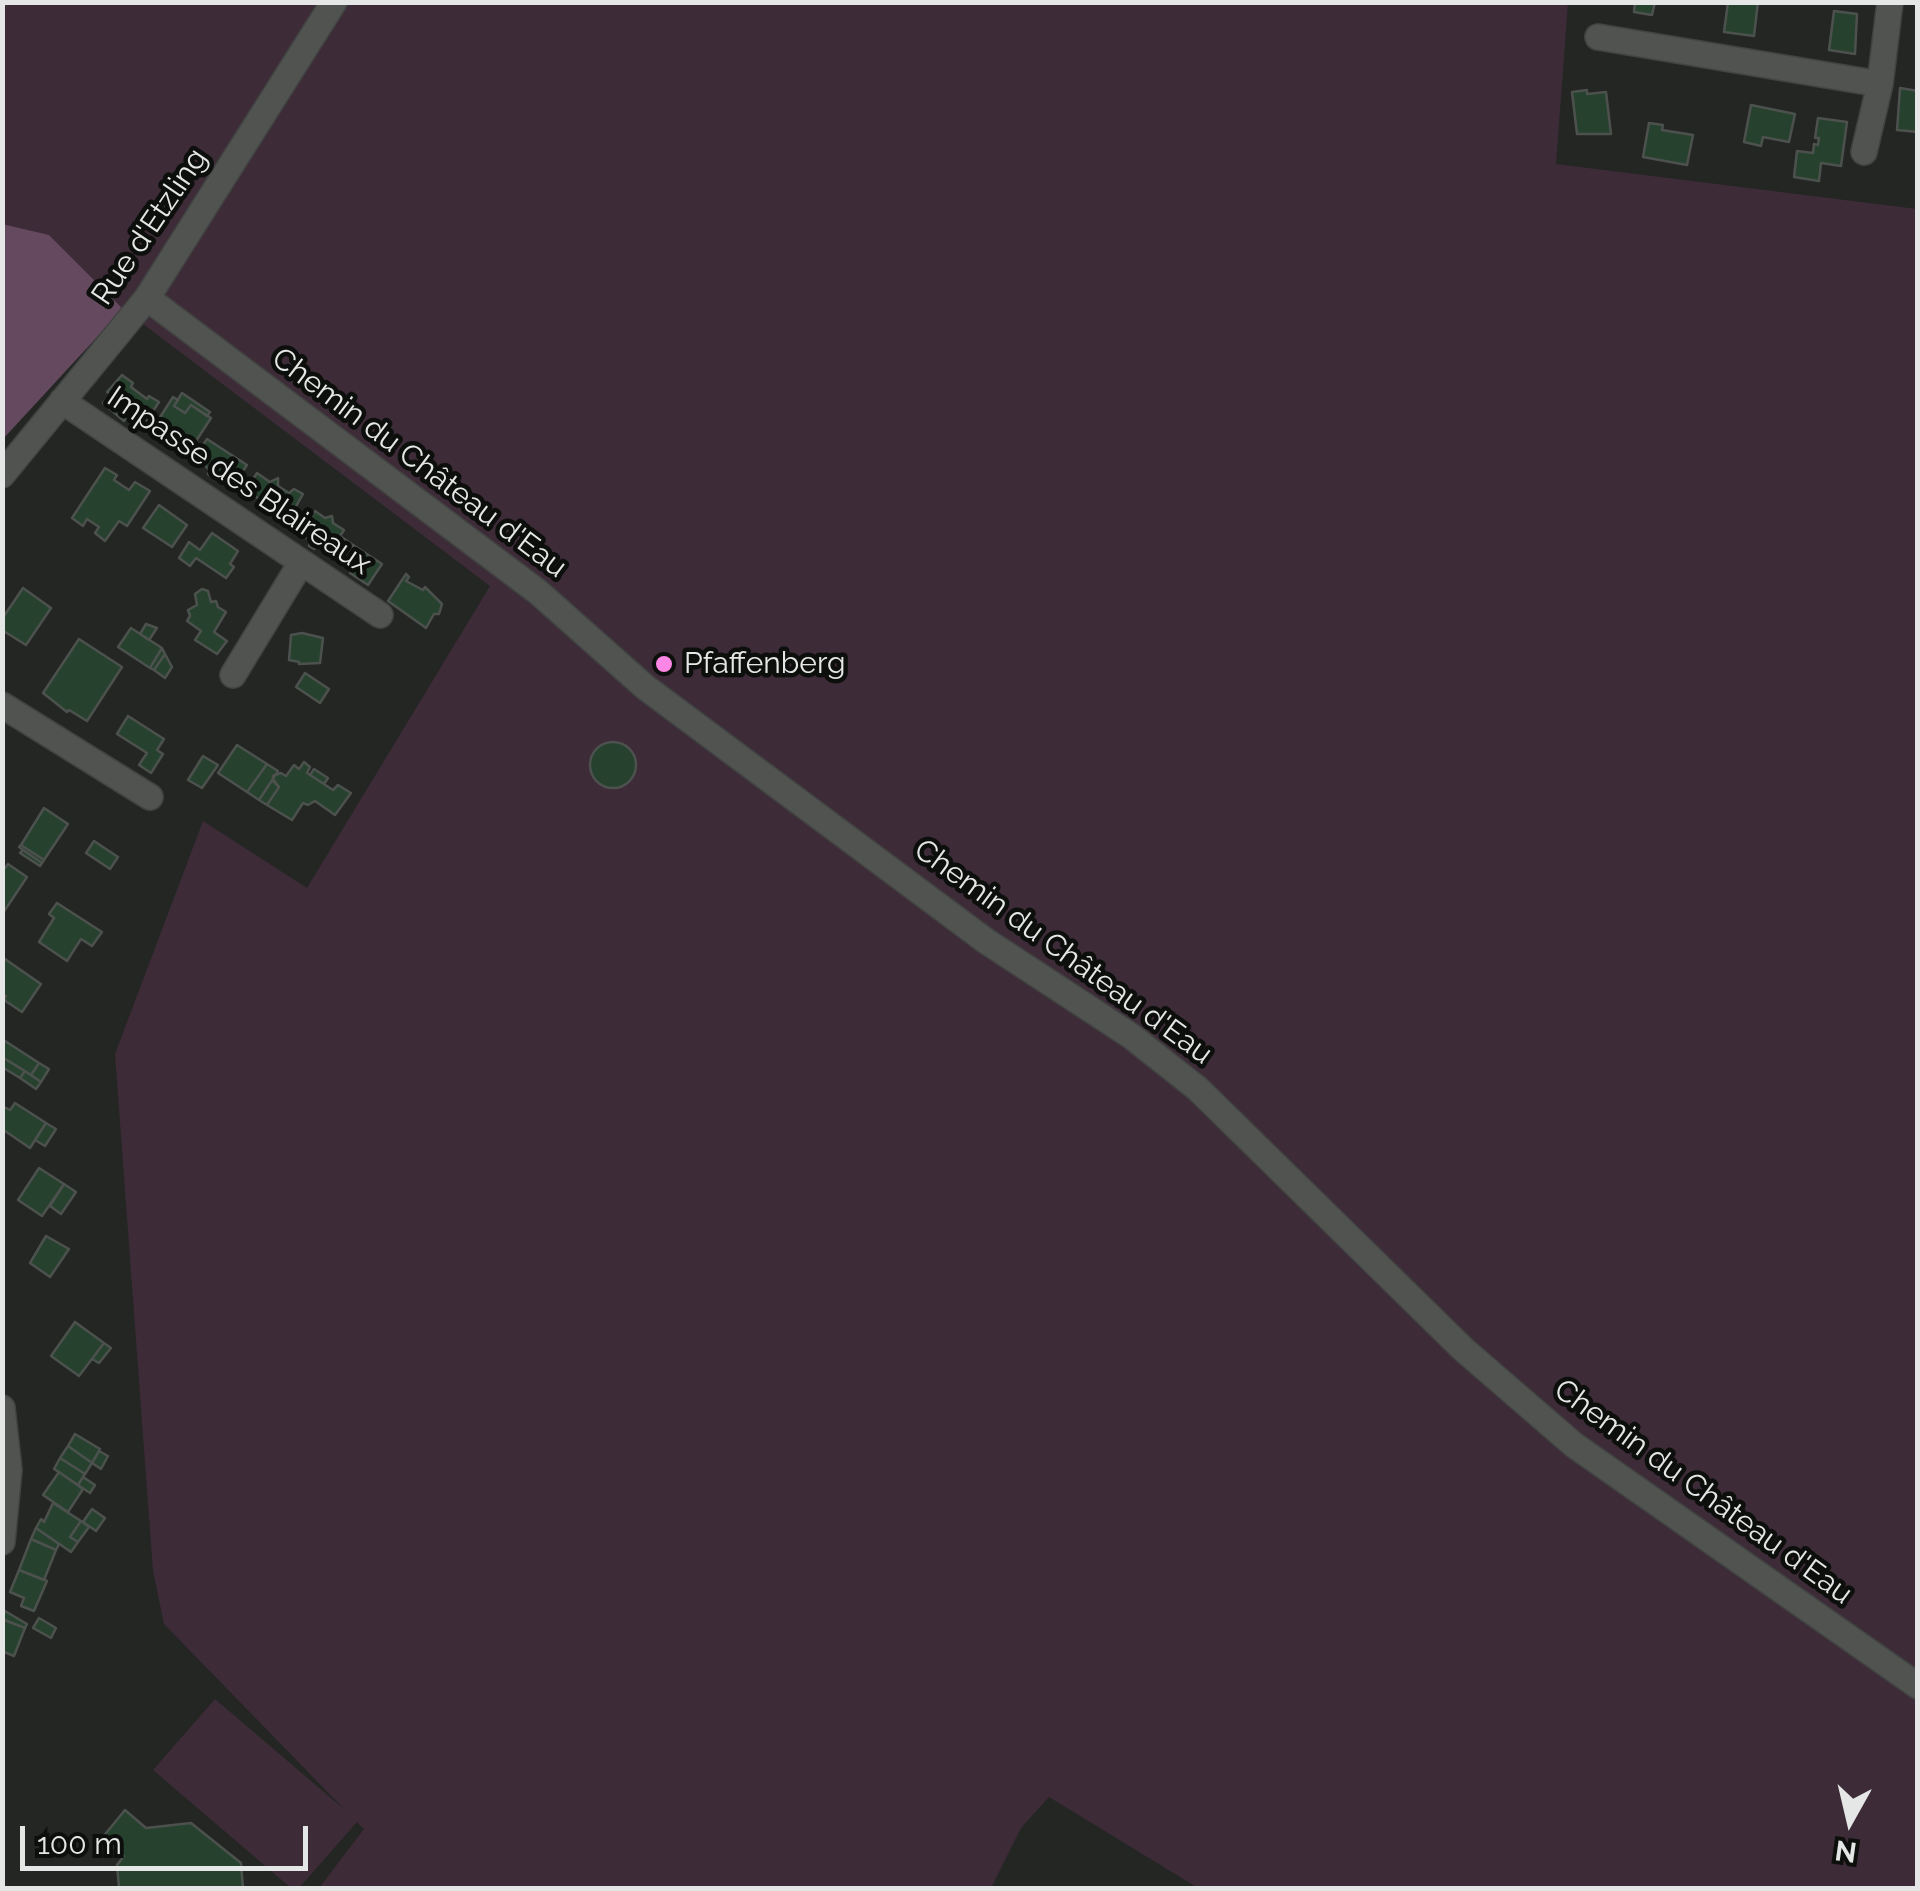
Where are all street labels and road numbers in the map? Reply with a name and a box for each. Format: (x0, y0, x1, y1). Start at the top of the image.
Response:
street label: Rue d'Etzling (85, 142, 215, 312)
street label: Chemin du Château d'Eau (265, 340, 573, 586)
street label: Impasse des Blaireaux (100, 379, 378, 583)
street label: Chemin du Château d'Eau (907, 832, 1219, 1072)
street label: Chemin du Château d'Eau (1547, 1372, 1859, 1612)

